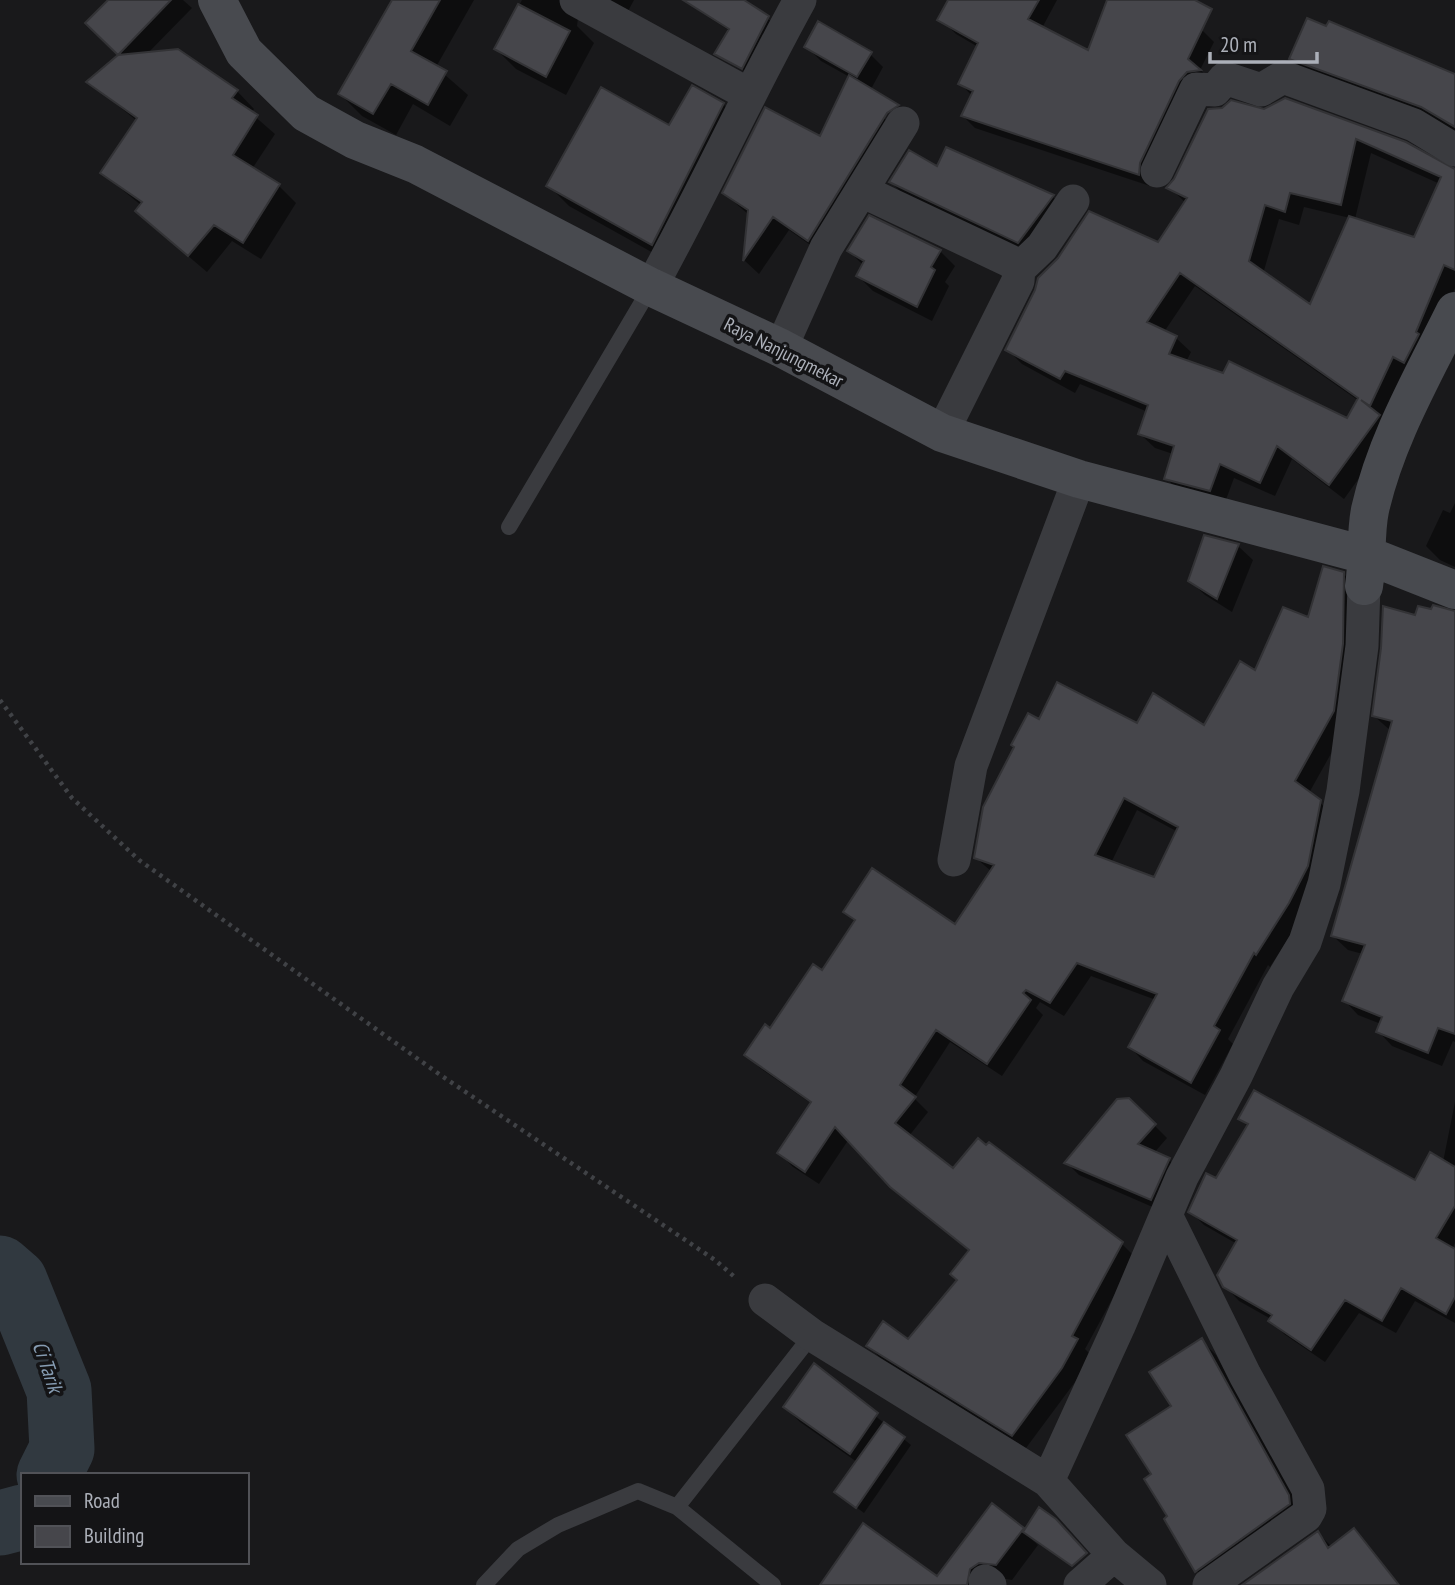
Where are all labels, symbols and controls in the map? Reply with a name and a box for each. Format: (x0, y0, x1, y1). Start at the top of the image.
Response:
scale bar (1210, 21, 1317, 65)
text: 20 m (1220, 31, 1257, 58)
street label: Raya Nanjungmekar (720, 312, 848, 393)
water label: Ci Tarik (27, 1338, 70, 1399)
legend (21, 1473, 248, 1564)
text: Road (84, 1487, 120, 1514)
text: Building (84, 1522, 144, 1549)

